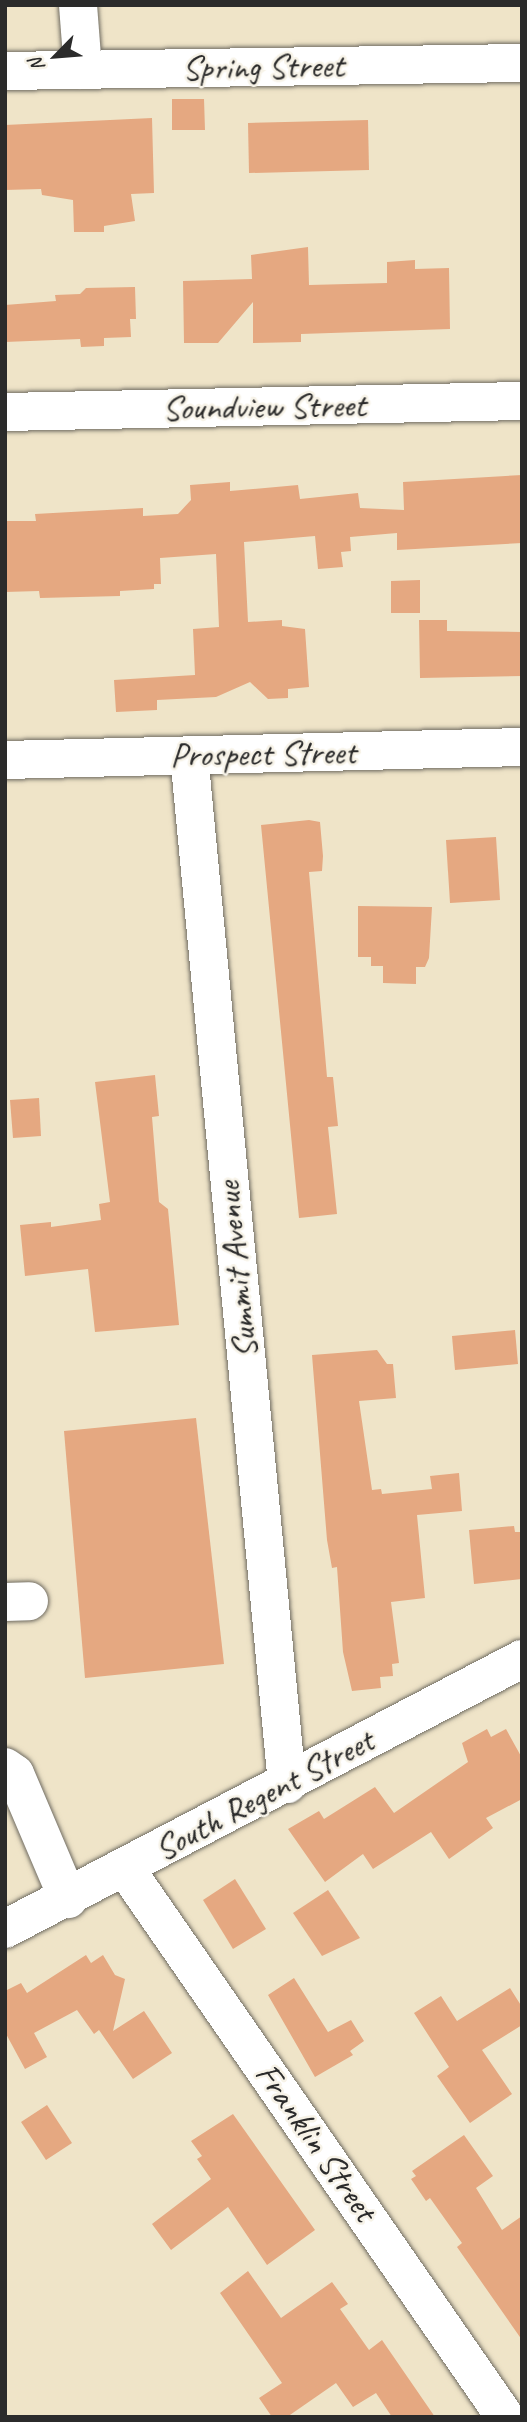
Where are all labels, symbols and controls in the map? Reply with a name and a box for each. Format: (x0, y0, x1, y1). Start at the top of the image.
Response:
north arrow (21, 21, 91, 91)
street label: Spring Street (182, 45, 344, 89)
text: N (24, 54, 50, 75)
street label: Soundview Street (162, 384, 366, 430)
street label: Prospect Street (169, 731, 357, 777)
street label: Summit Avenue (207, 1180, 267, 1360)
street label: South Regent Street (147, 1719, 381, 1871)
street label: Franklin Street (246, 2054, 386, 2230)

